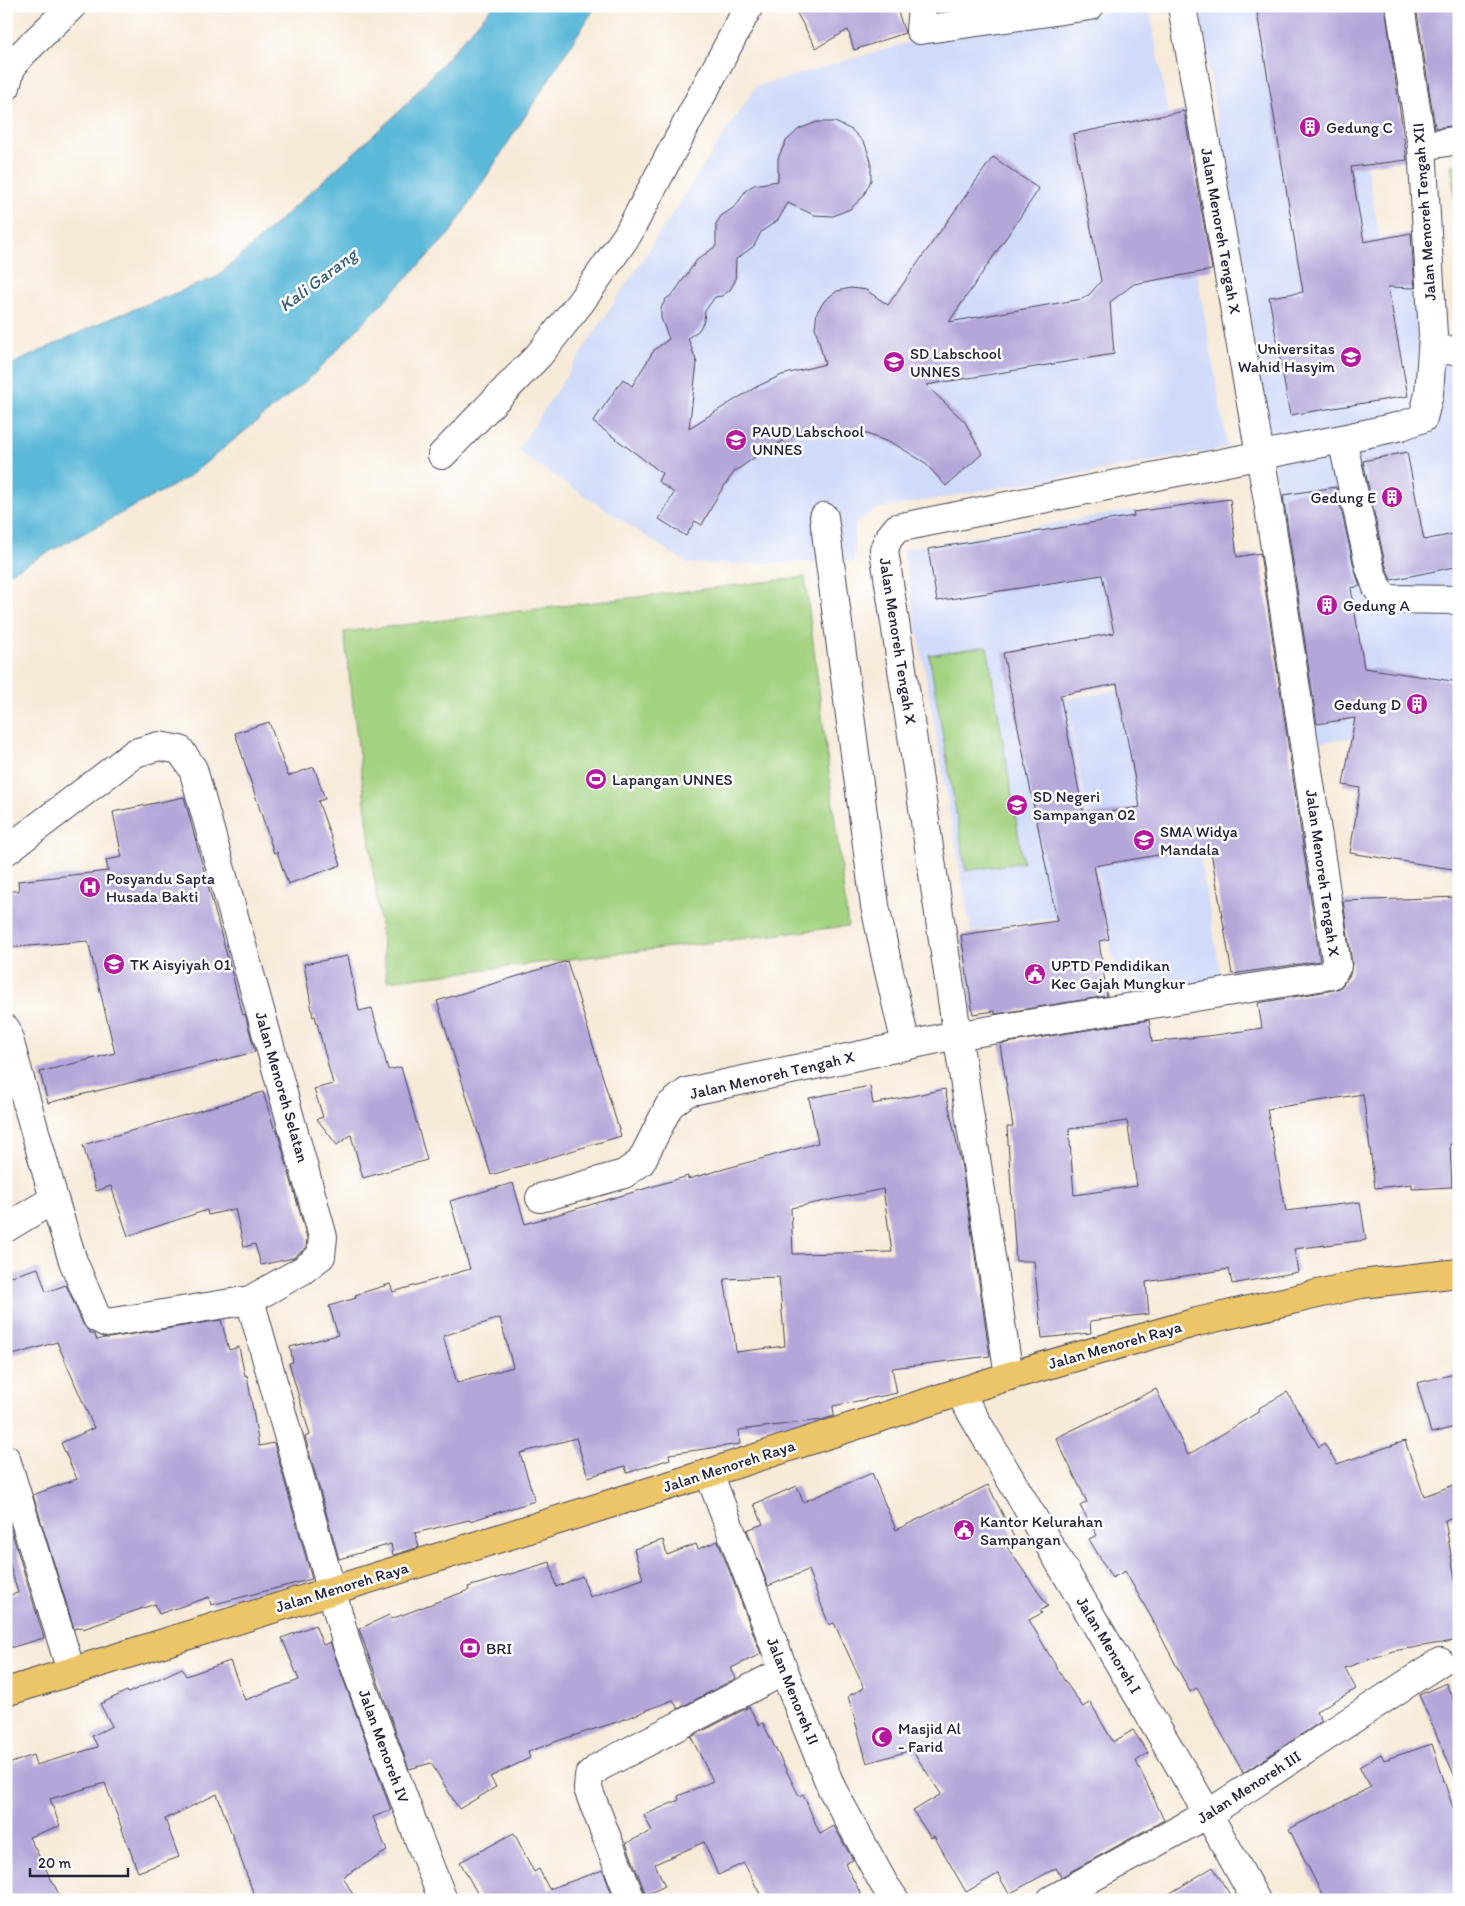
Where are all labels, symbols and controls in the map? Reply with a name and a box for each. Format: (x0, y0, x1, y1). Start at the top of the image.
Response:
building icon: Gedung C (1298, 115, 1322, 139)
place label: Gedung C (1326, 118, 1393, 137)
street label: Jalan Menoreh Tengah XII (1408, 122, 1440, 302)
street label: Jalan Menoreh Tengah X (1197, 146, 1245, 316)
water label: Kali Garang (275, 242, 364, 316)
place label: Universitas Wahid Hasyim (1238, 339, 1335, 376)
place label: SD Labschool UNNES (910, 344, 1002, 381)
school or university icon: Universitas Wahid Hasyim (1339, 345, 1363, 369)
school or university icon: SD Labschool UNNES (882, 350, 906, 374)
place label: PAUD Labschool UNNES (752, 422, 864, 459)
school or university icon: PAUD Labschool UNNES (724, 428, 748, 452)
building icon: Gedung E (1380, 485, 1404, 509)
place label: Gedung E (1311, 488, 1376, 507)
street label: Jalan Menoreh Tengah X (875, 556, 921, 726)
building icon: Gedung A (1315, 593, 1339, 617)
place label: Gedung A (1343, 596, 1410, 615)
building icon: Gedung D (1405, 692, 1429, 716)
place label: Gedung D (1334, 695, 1401, 714)
sports icon: Lapangan UNNES (584, 767, 608, 791)
place label: Lapangan UNNES (612, 770, 733, 789)
place label: SD Negeri Sampangan 02 (1033, 787, 1136, 824)
street label: Jalan Menoreh Tengah X (1302, 788, 1344, 958)
school or university icon: SD Negeri Sampangan 02 (1005, 793, 1029, 817)
place label: SMA Widya Mandala (1160, 822, 1238, 859)
school or university icon: SMA Widya Mandala (1132, 828, 1156, 852)
place label: Posyandu Sapta Husada Bakti (106, 869, 215, 906)
hospital icon: Posyandu Sapta Husada Bakti (78, 875, 102, 899)
school or university icon: TK Aisyiyah 01 (102, 952, 126, 976)
place label: TK Aisyiyah 01 (130, 955, 232, 974)
place label: UPTD Pendidikan Kec Gajah Mungkur (1051, 956, 1186, 993)
public building icon: UPTD Pendidikan Kec Gajah Mungkur (1023, 962, 1047, 986)
street label: Jalan Menoreh Selatan (251, 1009, 313, 1165)
street label: Jalan Menoreh Tengah X (688, 1047, 856, 1103)
street label: Jalan Menoreh Raya (1046, 1317, 1184, 1373)
street label: Jalan Menoreh Raya (661, 1435, 798, 1496)
place label: Kantor Kelurahan Sampangan (980, 1512, 1103, 1549)
public building icon: Kantor Kelurahan Sampangan (952, 1518, 976, 1542)
street label: Jalan Menoreh Raya (273, 1558, 411, 1616)
street label: Jalan Menoreh I (1073, 1593, 1145, 1697)
street label: Jalan Menoreh II (763, 1635, 823, 1747)
bank icon: BRI (458, 1636, 482, 1660)
place label: BRI (486, 1639, 512, 1658)
street label: Jalan Menoreh IV (355, 1687, 414, 1806)
place label: Masjid Al - Farid (898, 1719, 962, 1756)
mosque icon: Masjid Al - Farid (870, 1725, 894, 1749)
street label: Jalan Menoreh III (1193, 1746, 1305, 1828)
scale bar (30, 1846, 128, 1878)
text: 20 m (38, 1854, 72, 1872)

